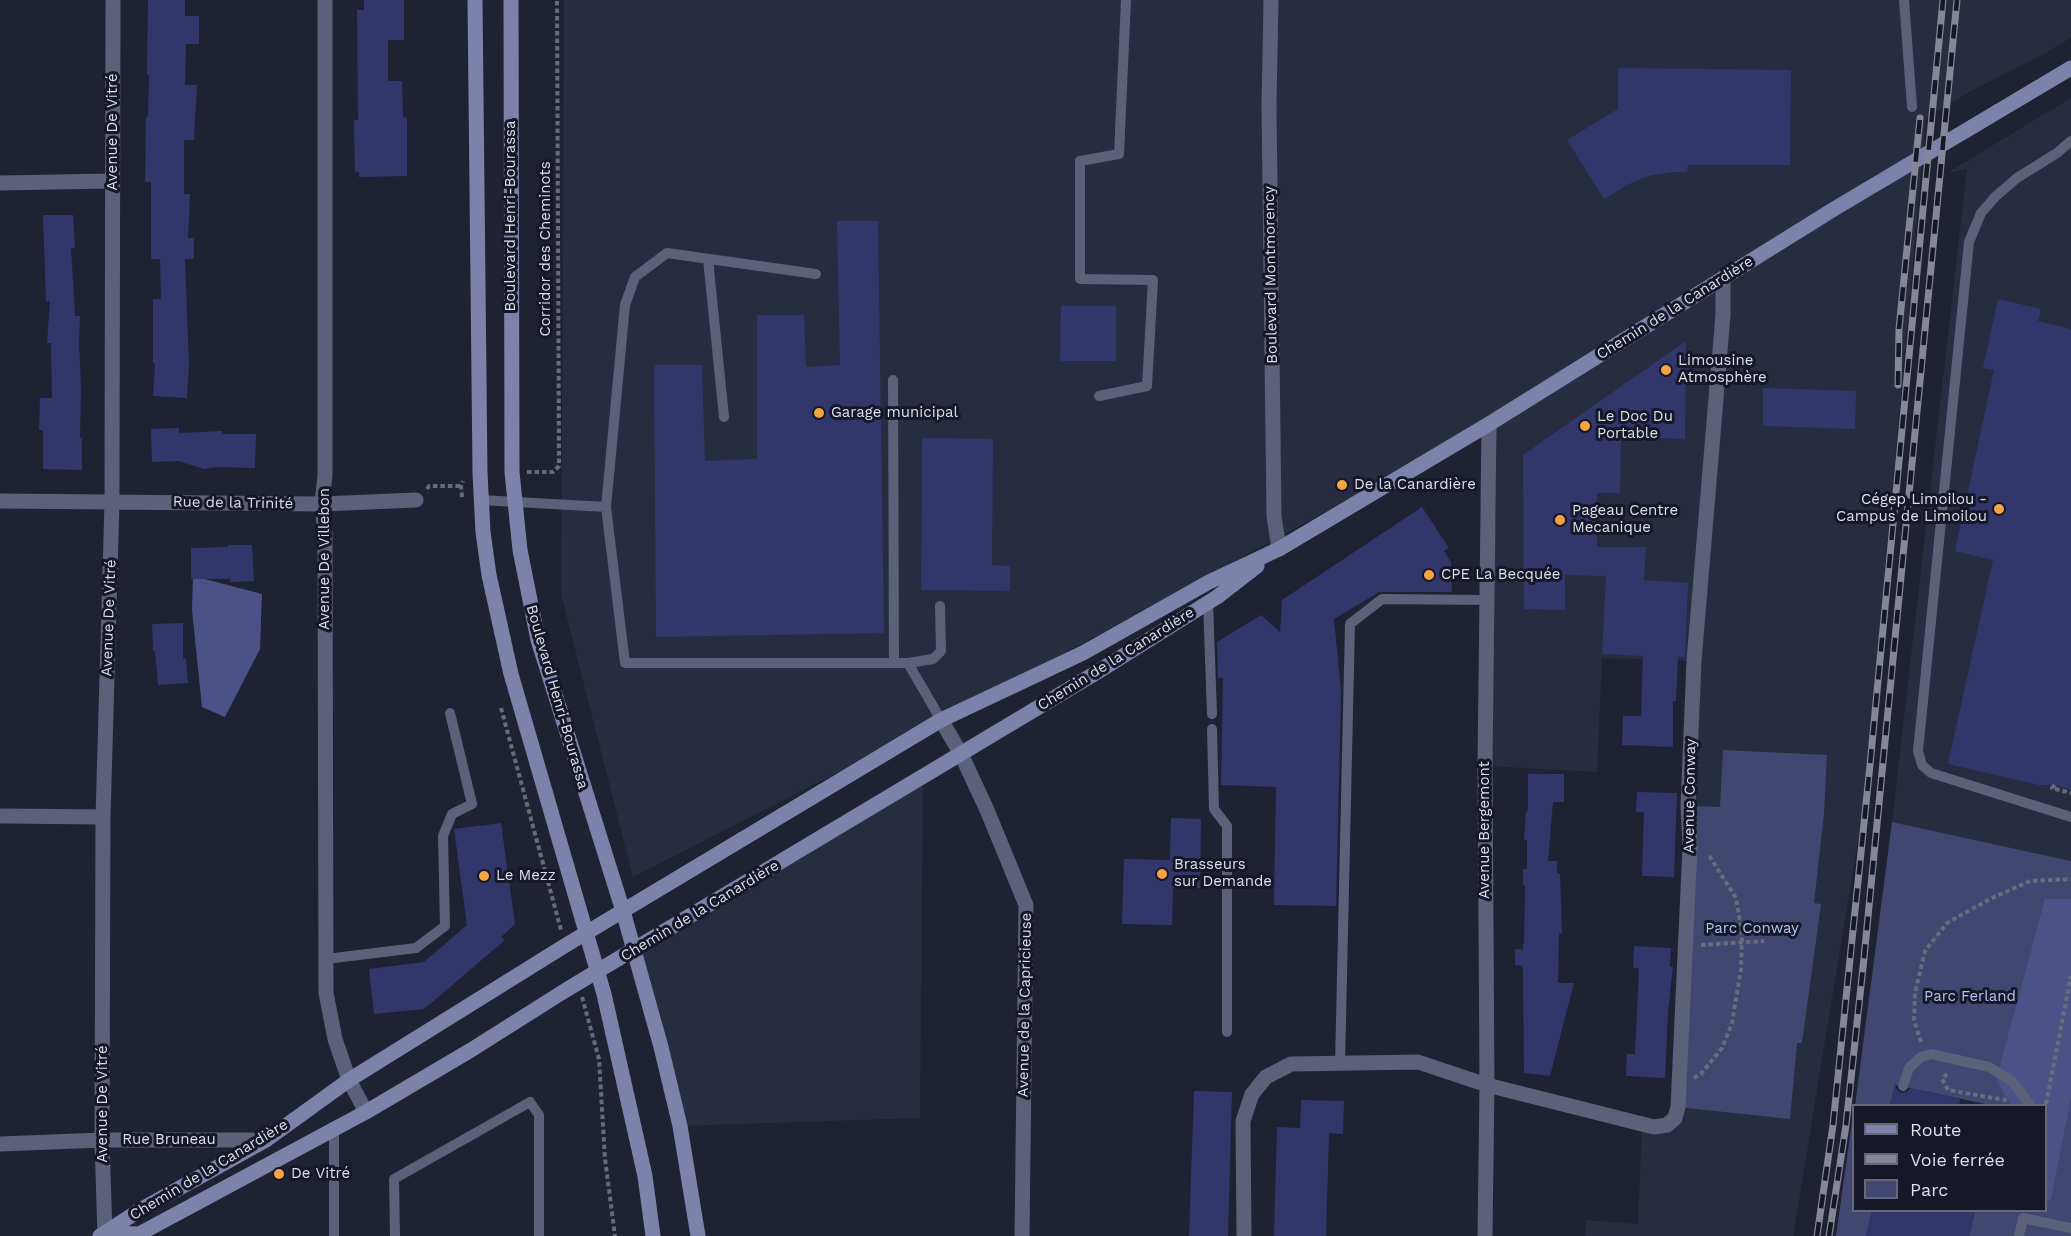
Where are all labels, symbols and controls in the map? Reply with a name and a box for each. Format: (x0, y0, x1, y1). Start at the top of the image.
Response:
street label: Avenue De Vitré (104, 73, 122, 191)
street label: Boulevard Henri-Bourassa (502, 121, 520, 311)
street label: Corridor des Cheminots (537, 161, 555, 337)
street label: Boulevard Montmorency (1260, 186, 1282, 364)
street label: Chemin de la Canardière (1593, 252, 1757, 364)
place label: Limousine Atmosphère (1678, 352, 1767, 387)
marker: Limousine Atmosphère (1659, 363, 1673, 377)
place label: Garage municipal (831, 404, 958, 422)
marker: Garage municipal (812, 406, 826, 420)
place label: Le Doc Du Portable (1597, 408, 1673, 443)
marker: Le Doc Du Portable (1578, 419, 1592, 433)
place label: De la Canardière (1354, 476, 1476, 494)
marker: De la Canardière (1335, 478, 1349, 492)
street label: Avenue De Villebon (316, 488, 334, 630)
place label: Cégep Limoilou - Campus de Limoilou (1836, 491, 1987, 526)
street label: Rue de la Trinité (173, 493, 293, 513)
place label: Pageau Centre Mecanique (1572, 502, 1678, 537)
marker: Cégep Limoilou - Campus de Limoilou (1992, 502, 2006, 516)
marker: Pageau Centre Mecanique (1553, 513, 1567, 527)
street label: Avenue De Vitré (98, 559, 120, 677)
place label: CPE La Becquée (1441, 566, 1561, 584)
marker: CPE La Becquée (1422, 568, 1436, 582)
street label: Boulevard Henri-Bourassa (522, 603, 592, 791)
street label: Chemin de la Canardière (1034, 603, 1198, 715)
street label: Avenue Conway (1680, 738, 1700, 854)
street label: Avenue Bergemont (1476, 761, 1494, 899)
place label: Brasseurs sur Demande (1174, 856, 1272, 891)
street label: Chemin de la Canardière (618, 857, 782, 965)
place label: Le Mezz (496, 867, 556, 885)
marker: Brasseurs sur Demande (1155, 867, 1169, 881)
marker: Le Mezz (477, 869, 491, 883)
street label: Avenue de la Capricieuse (1014, 913, 1036, 1097)
park label: Parc Conway (1705, 920, 1799, 938)
park label: Parc Ferland (1924, 988, 2016, 1006)
street label: Avenue De Vitré (94, 1045, 112, 1163)
legend (1852, 1104, 2047, 1212)
street label: Chemin de la Canardière (127, 1116, 291, 1224)
text: Route (1910, 1119, 1962, 1140)
street label: Rue Bruneau (122, 1131, 216, 1149)
text: Voie ferrée (1910, 1149, 2005, 1170)
place label: De Vitré (291, 1165, 350, 1183)
marker: De Vitré (272, 1167, 286, 1181)
text: Parc (1910, 1179, 1948, 1200)

